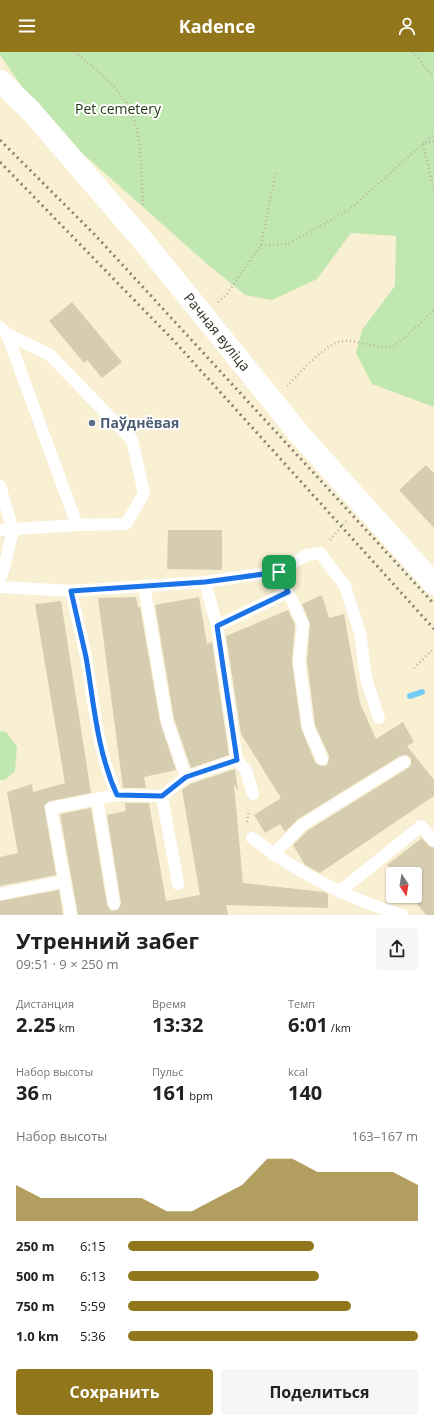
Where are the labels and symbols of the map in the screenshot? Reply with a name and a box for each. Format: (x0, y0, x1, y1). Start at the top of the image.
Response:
park label: Pet cemetery (75, 99, 162, 118)
street label: Рачная вуліца (180, 288, 255, 375)
place label: Паўднёвая (100, 413, 179, 432)
marker: Паўднёвая (87, 418, 97, 428)
pin (262, 555, 296, 589)
north arrow (386, 867, 422, 903)

